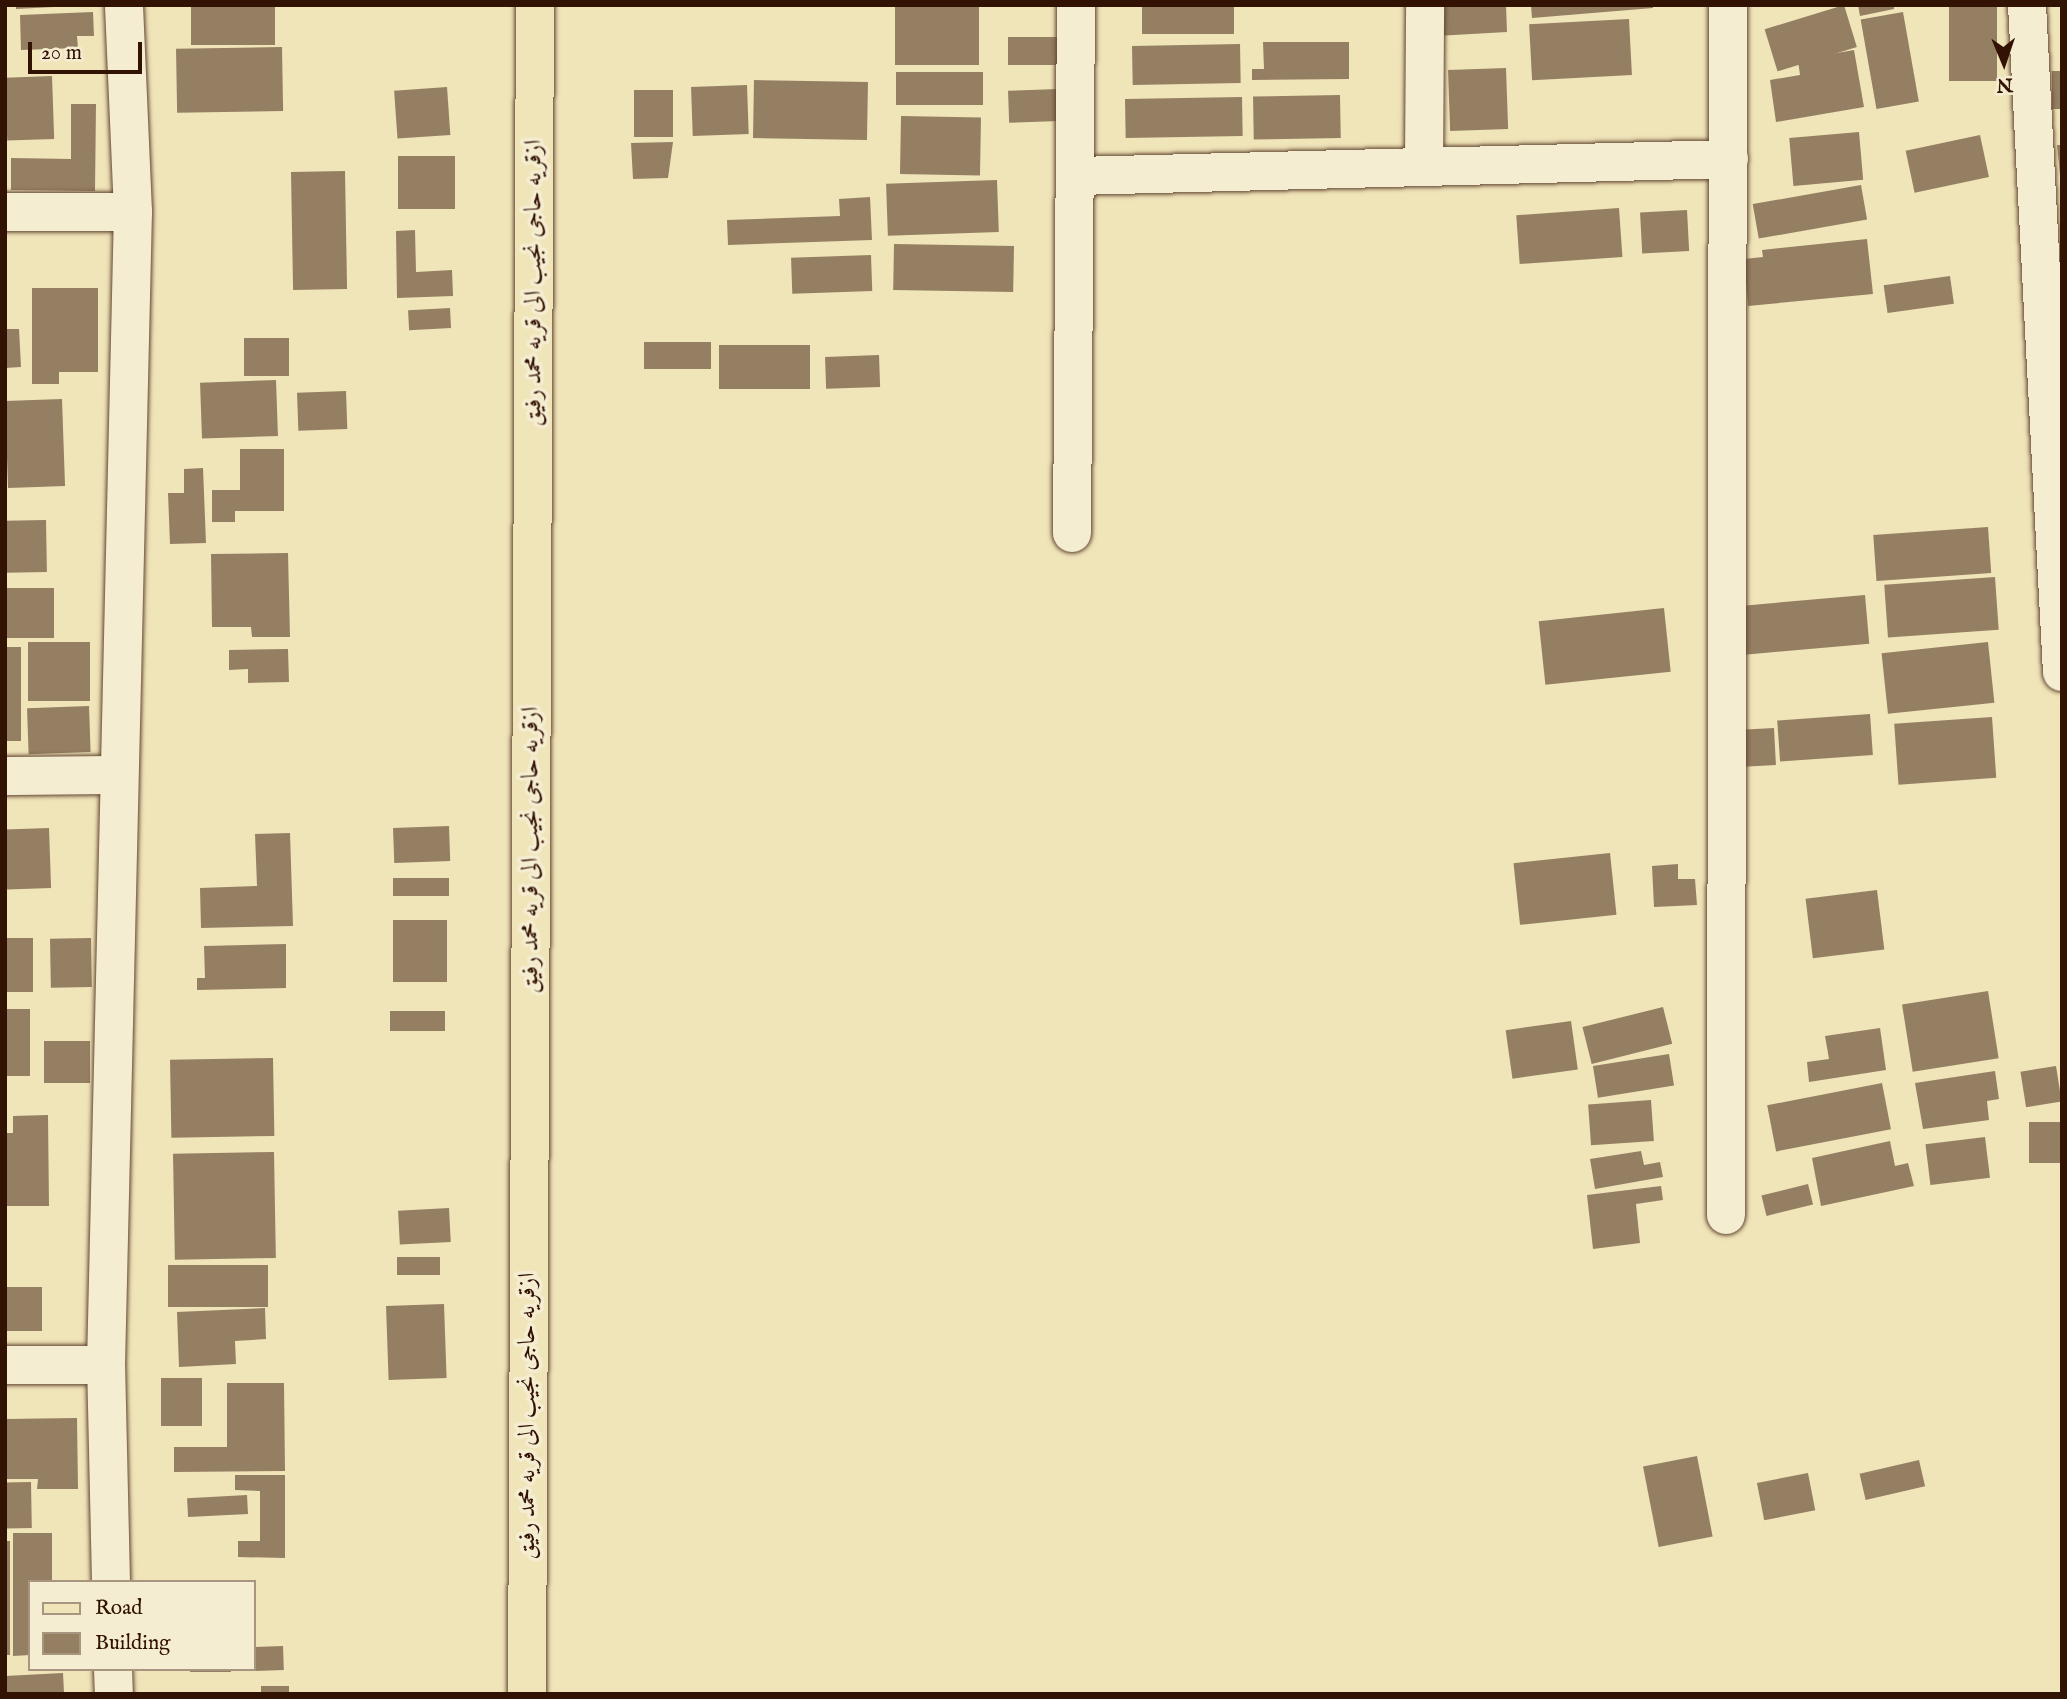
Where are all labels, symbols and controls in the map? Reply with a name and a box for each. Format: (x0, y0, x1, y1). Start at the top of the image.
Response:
scale bar (32, 28, 145, 72)
north arrow (1969, 28, 2039, 98)
text: 20 m (41, 40, 82, 67)
text: N (1996, 72, 2013, 96)
street label: ازقریه حاجی نجیب الی قریه محمد رفیق (520, 139, 548, 427)
street label: ازقریه حاجی نجیب الی قریه محمد رفیق (517, 706, 545, 994)
street label: ازقریه حاجی نجیب الی قریه محمد رفیق (514, 1272, 542, 1560)
legend (28, 1580, 256, 1671)
text: Road (95, 1595, 142, 1622)
text: Building (95, 1630, 170, 1657)

